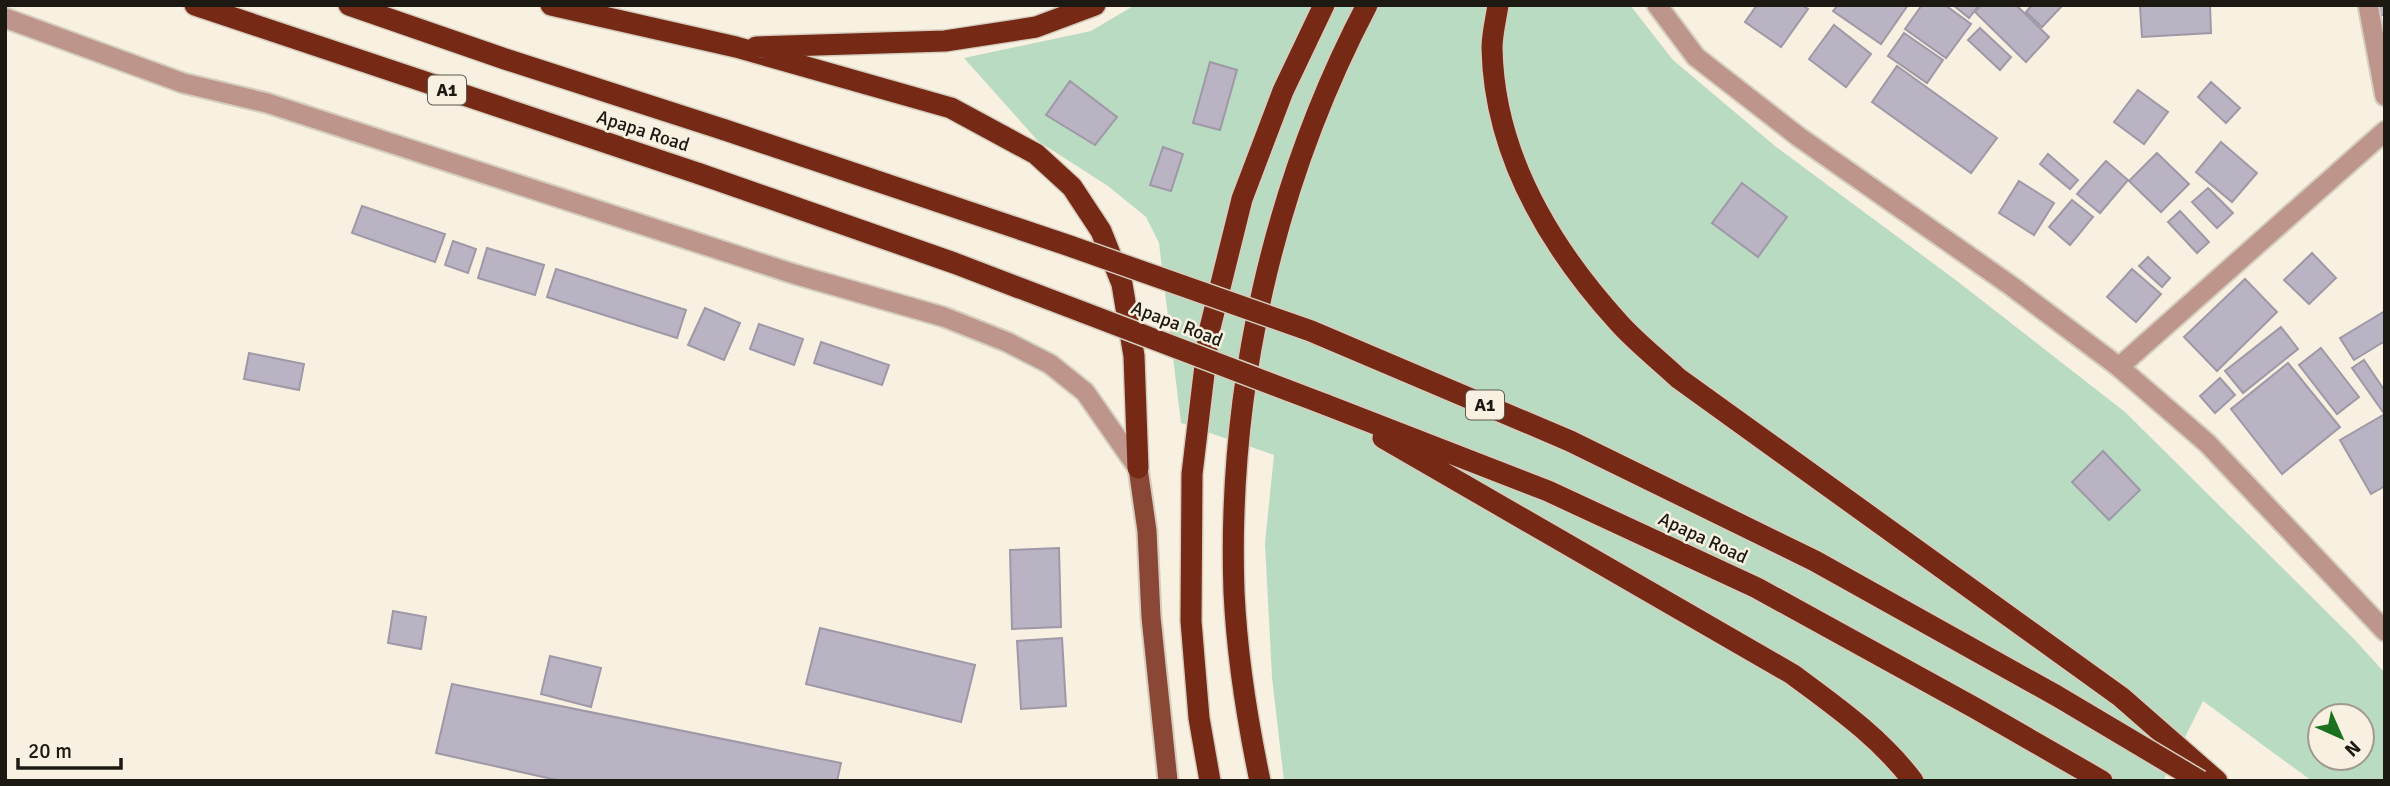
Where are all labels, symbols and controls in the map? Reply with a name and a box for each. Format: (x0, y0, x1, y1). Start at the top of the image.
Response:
road number: A1 (428, 76, 466, 104)
street label: Apapa Road (594, 105, 692, 157)
street label: Apapa Road (1128, 296, 1226, 352)
road number: A1 (1466, 390, 1504, 419)
street label: Apapa Road (1654, 507, 1752, 569)
north arrow (2306, 702, 2376, 772)
scale bar (18, 726, 121, 770)
text: N (2339, 735, 2365, 761)
text: 20 m (28, 738, 72, 764)

